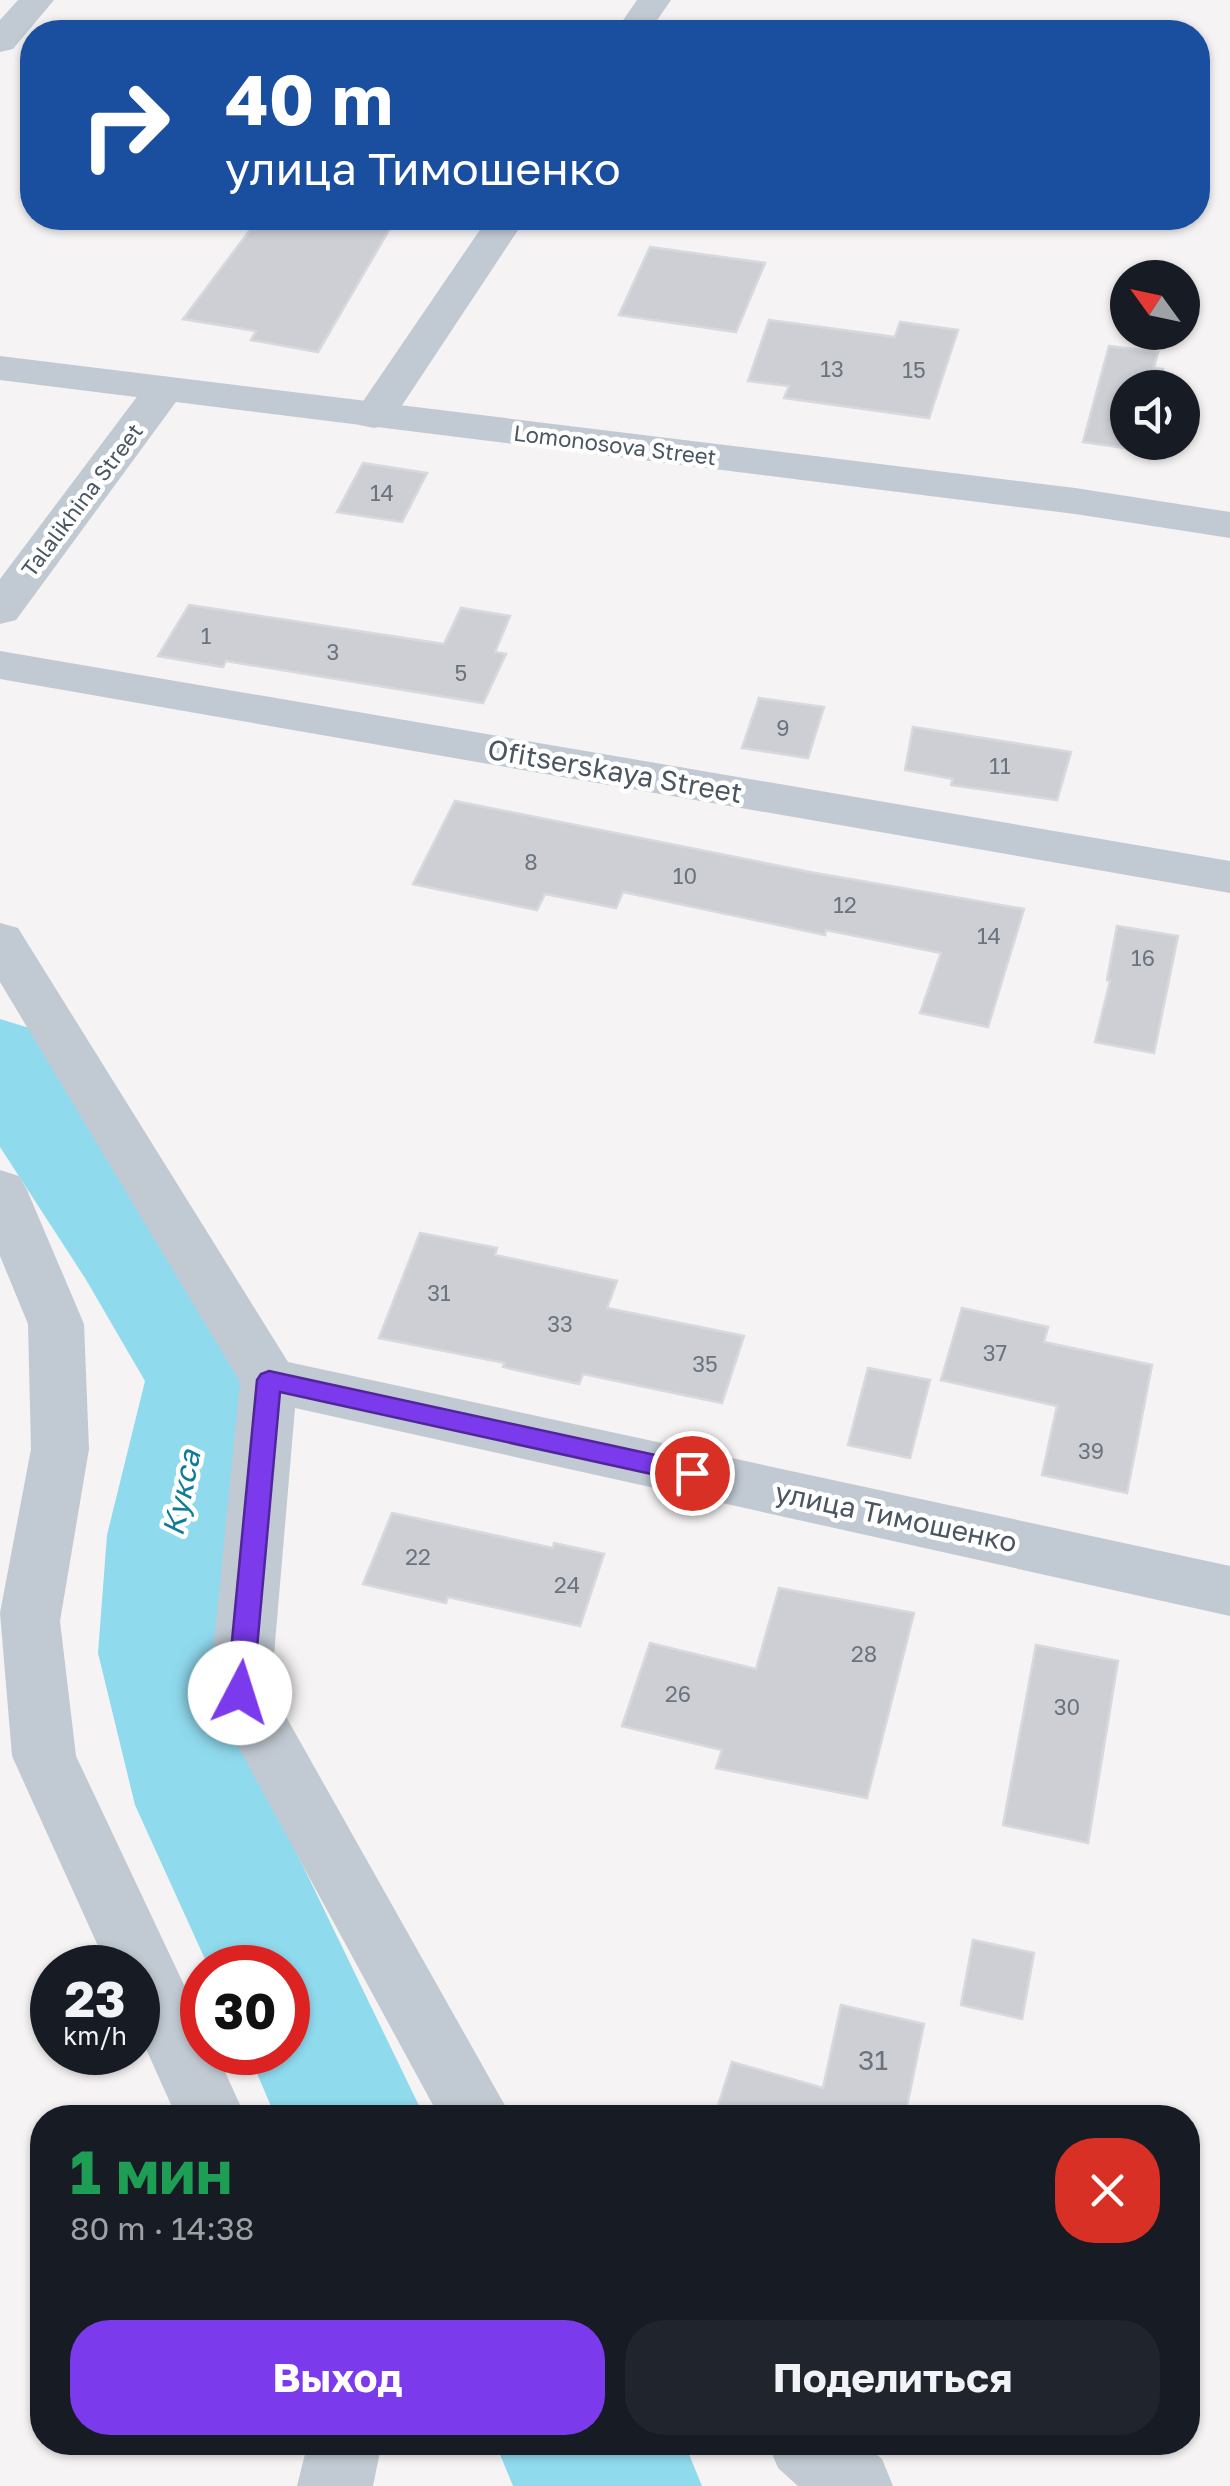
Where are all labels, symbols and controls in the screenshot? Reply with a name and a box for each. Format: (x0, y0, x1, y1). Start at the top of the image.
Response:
text: 40 m (225, 56, 393, 140)
icon: right (60, 60, 190, 190)
text: улица Тимошенко (225, 141, 621, 195)
north arrow (1110, 260, 1200, 350)
map controls (1110, 260, 1200, 460)
house number: 13 (820, 355, 844, 382)
house number: 15 (902, 356, 926, 383)
button: sound (1110, 370, 1200, 460)
street label: Talalikhina Street (15, 418, 148, 582)
street label: Lomonosova Street (512, 419, 718, 470)
house number: 14 (370, 479, 394, 506)
house number: 1 (201, 622, 212, 649)
house number: 3 (327, 638, 339, 665)
house number: 5 (455, 659, 467, 686)
house number: 9 (776, 714, 790, 741)
street label: Ofitserskaya Street (485, 732, 745, 809)
house number: 11 (989, 752, 1011, 779)
house number: 8 (524, 848, 538, 875)
house number: 10 (673, 862, 697, 889)
house number: 12 (833, 891, 857, 918)
house number: 14 (977, 922, 1001, 949)
house number: 16 (1131, 944, 1155, 971)
house number: 31 (427, 1279, 451, 1306)
house number: 33 (547, 1310, 573, 1337)
house number: 37 (983, 1339, 1007, 1366)
house number: 35 (692, 1350, 718, 1377)
pin (650, 1431, 735, 1516)
house number: 39 (1078, 1437, 1104, 1464)
water label: Кукса (154, 1446, 208, 1539)
icon: arrive (665, 1446, 720, 1501)
street label: улица Тимошенко (772, 1475, 1020, 1558)
house number: 22 (405, 1543, 431, 1570)
house number: 24 (554, 1571, 580, 1598)
house number: 28 (851, 1640, 877, 1667)
position arrow (188, 1641, 292, 1745)
house number: 26 (665, 1680, 691, 1707)
house number: 30 (1054, 1693, 1080, 1720)
speed limit sign: 30 (180, 1945, 310, 2075)
text: 23 (64, 1968, 125, 2028)
text: km/h (63, 2020, 127, 2051)
house number: 31 (858, 2043, 888, 2076)
text: 1 мин (70, 2135, 232, 2207)
button: close (1055, 2138, 1160, 2243)
text: 80 m · 14:38 (70, 2209, 254, 2247)
button: Выход (70, 2320, 605, 2435)
button: Поделиться (625, 2320, 1160, 2435)

